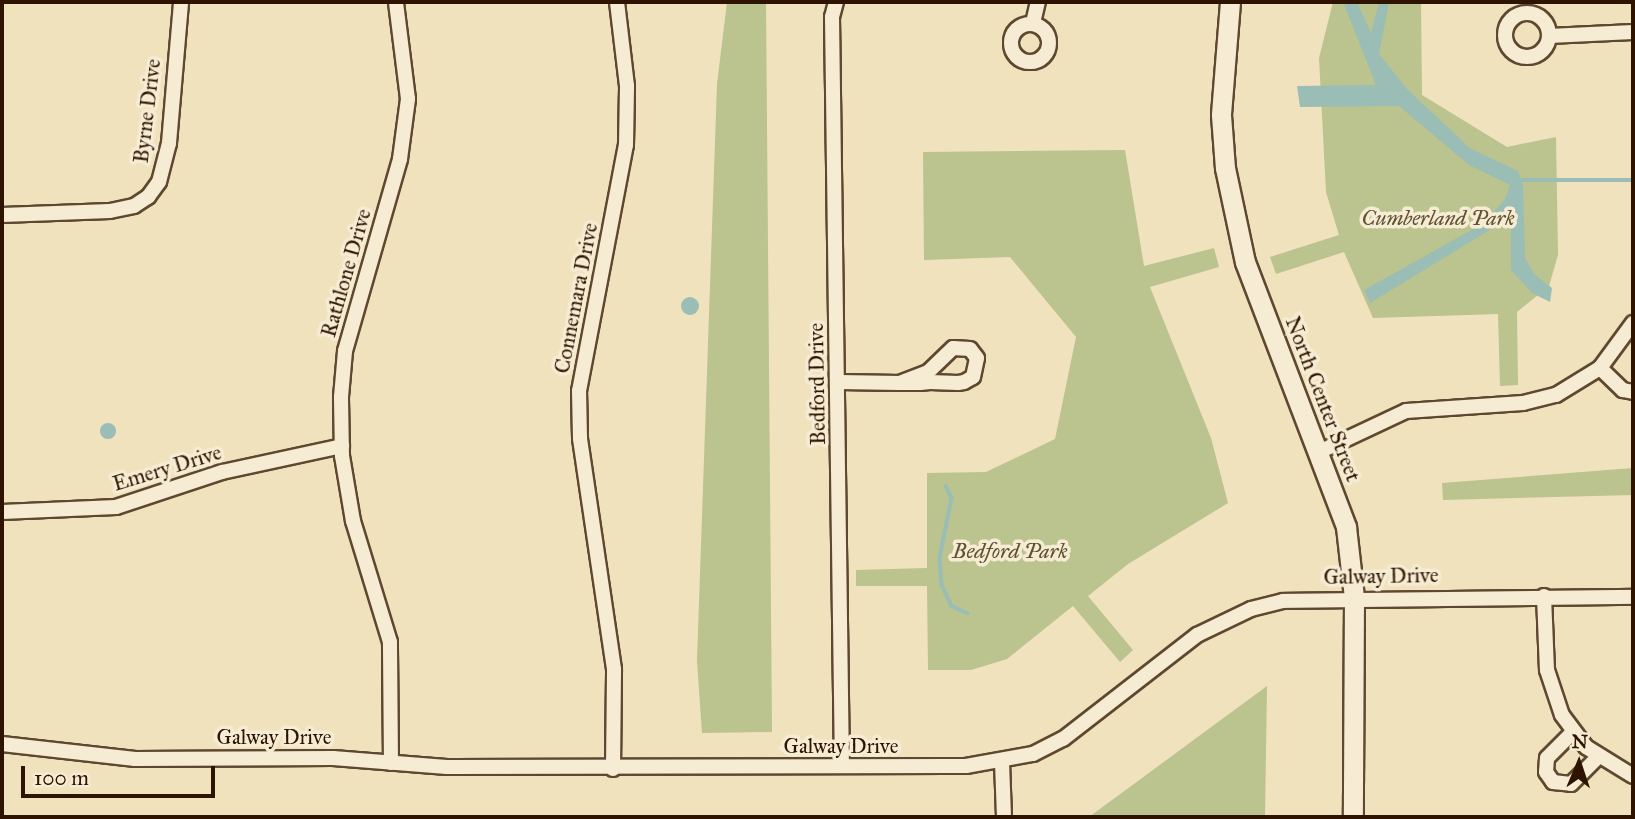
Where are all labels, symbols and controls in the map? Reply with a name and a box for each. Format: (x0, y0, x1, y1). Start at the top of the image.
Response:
street label: Byrne Drive (128, 58, 166, 164)
park label: Cumberland Park (1362, 205, 1514, 231)
street label: Rathlone Drive (316, 206, 376, 340)
street label: Connemara Drive (549, 221, 603, 375)
street label: North Center Street (1280, 313, 1366, 485)
street label: Bedford Drive (803, 323, 831, 445)
street label: Emery Drive (110, 440, 224, 496)
park label: Bedford Park (952, 538, 1068, 564)
street label: Galway Drive (1323, 562, 1439, 590)
street label: Galway Drive (217, 724, 331, 750)
north arrow (1544, 728, 1614, 798)
text: N (1571, 730, 1588, 753)
street label: Galway Drive (784, 733, 898, 759)
scale bar (24, 752, 219, 796)
text: 100 m (34, 765, 89, 791)

